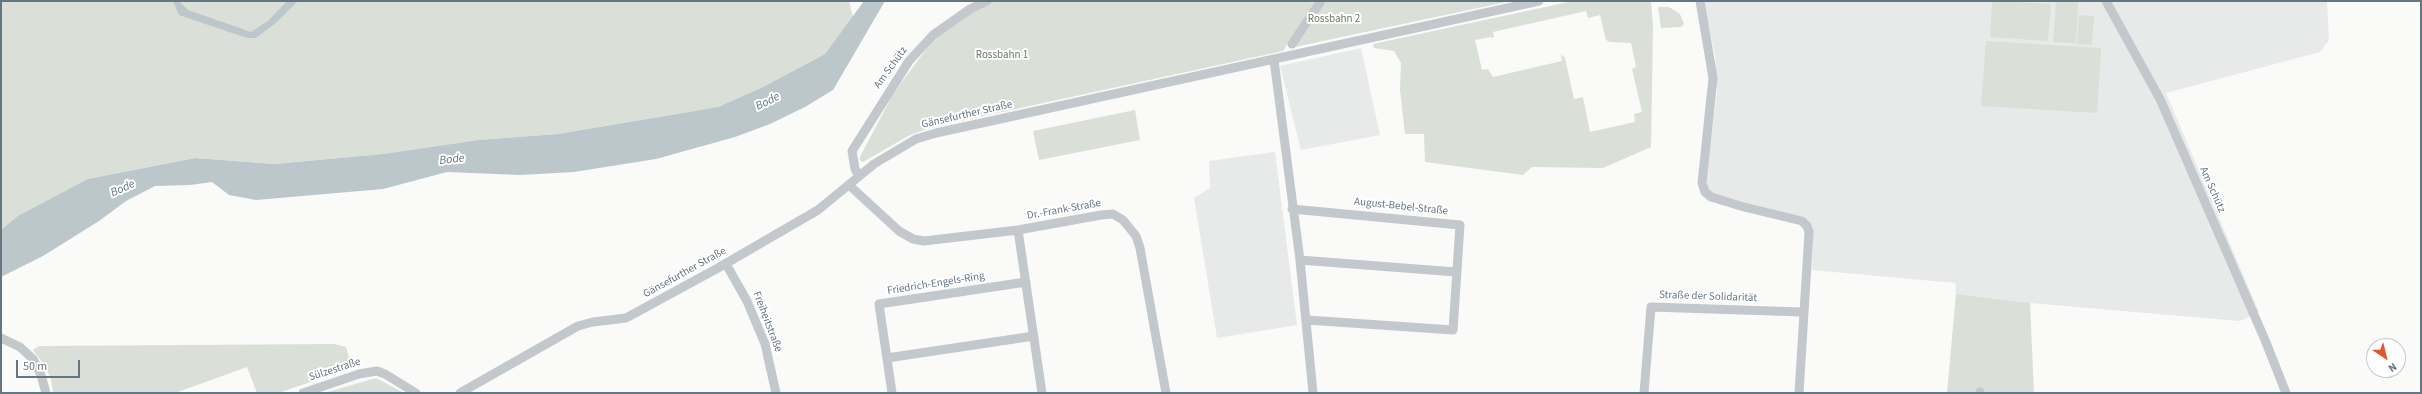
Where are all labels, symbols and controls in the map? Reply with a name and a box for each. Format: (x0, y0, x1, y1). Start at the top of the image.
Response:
park label: Rossbahn 2 (1308, 13, 1360, 27)
street label: Am Schütz (871, 44, 911, 92)
park label: Rossbahn 1 (976, 49, 1028, 63)
water label: Bode (754, 90, 782, 114)
street label: Gänsefurther Straße (920, 98, 1014, 132)
water label: Bode (439, 152, 465, 168)
street label: Am Schütz (2196, 165, 2228, 215)
water label: Bode (109, 177, 137, 201)
street label: August-Bebel-Straße (1353, 196, 1449, 218)
street label: Dr.-Frank-Straße (1026, 197, 1102, 223)
street label: Gänsefurther Straße (641, 245, 729, 301)
street label: Friedrich-Engels-Ring (886, 270, 986, 298)
street label: Straße der Solidarität (1659, 289, 1757, 305)
street label: Freiheitstraße (749, 290, 785, 354)
north arrow (2366, 338, 2406, 378)
scale bar (18, 352, 82, 378)
street label: Sülzestraße (307, 355, 363, 385)
text: 50 m (23, 358, 47, 375)
text: N (2385, 359, 2400, 376)

